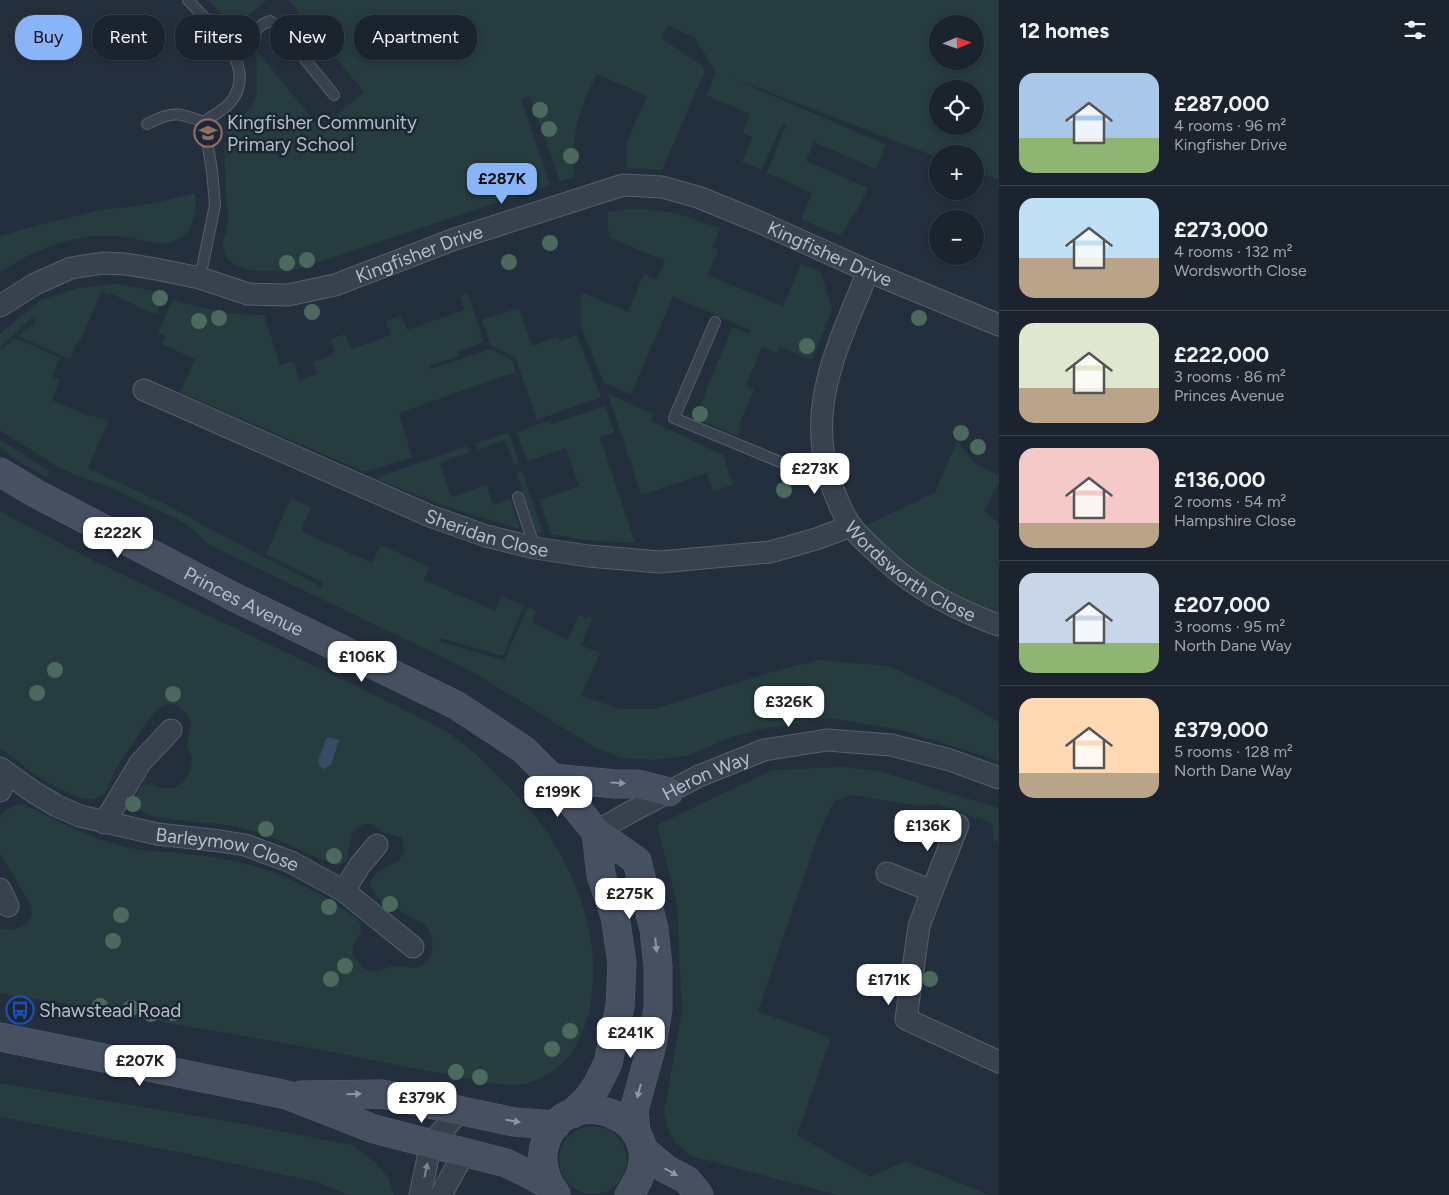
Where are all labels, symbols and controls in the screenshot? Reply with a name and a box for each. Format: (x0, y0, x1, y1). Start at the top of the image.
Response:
chip: Buy (15, 15, 82, 60)
chip: Rent (92, 15, 165, 60)
chip: Filters (175, 15, 260, 60)
chip: New (270, 15, 344, 60)
chip: Apartment (354, 15, 477, 60)
north arrow (929, 15, 984, 70)
map controls (929, 15, 984, 265)
icon: filters (1401, 16, 1429, 44)
text: 12 homes (1019, 18, 1109, 43)
button: locate (929, 80, 984, 135)
text: £287,000 (1174, 91, 1269, 116)
icon: home (1059, 93, 1119, 153)
place label: Kingfisher Community Primary School (227, 111, 417, 156)
text: 4 rooms · 96 m² (1174, 116, 1286, 135)
school or university icon: Kingfisher Community Primary School (193, 118, 223, 148)
text: Kingfisher Drive (1174, 135, 1287, 154)
button: + (929, 145, 984, 200)
pin: £287K (467, 162, 537, 205)
text: £287K (478, 169, 526, 188)
button: − (929, 210, 984, 265)
street label: Kingfisher Drive (764, 216, 896, 291)
text: £273,000 (1174, 217, 1268, 242)
icon: home (1059, 218, 1119, 278)
street label: Kingfisher Drive (352, 219, 486, 288)
text: 4 rooms · 132 m² (1174, 242, 1293, 261)
text: Wordsworth Close (1174, 261, 1307, 280)
text: £222,000 (1174, 342, 1269, 367)
icon: home (1059, 343, 1119, 403)
text: 3 rooms · 86 m² (1174, 367, 1286, 386)
text: Princes Avenue (1174, 386, 1284, 405)
pin: £273K (780, 452, 850, 495)
text: £273K (791, 459, 839, 478)
text: £136,000 (1174, 467, 1265, 492)
icon: home (1059, 468, 1119, 528)
text: 2 rooms · 54 m² (1174, 492, 1286, 511)
street label: Sheridan Close (422, 504, 550, 561)
text: Hampshire Close (1174, 511, 1296, 530)
pin: £222K (83, 516, 153, 559)
street label: Wordsworth Close (840, 516, 980, 626)
text: £222K (94, 523, 142, 542)
street label: Princes Avenue (180, 561, 307, 641)
text: £207,000 (1174, 592, 1270, 617)
icon: home (1059, 593, 1119, 653)
text: 3 rooms · 95 m² (1174, 617, 1285, 636)
text: North Dane Way (1174, 636, 1292, 655)
pin: £106K (327, 640, 397, 683)
text: £106K (339, 647, 385, 666)
pin: £326K (754, 686, 824, 728)
text: £326K (765, 692, 813, 711)
text: £379,000 (1174, 717, 1268, 742)
icon: home (1059, 718, 1119, 778)
text: 5 rooms · 128 m² (1174, 742, 1293, 761)
street label: Heron Way (658, 745, 753, 805)
text: North Dane Way (1174, 761, 1292, 780)
pin: £199K (523, 776, 593, 818)
one-way arrow (610, 780, 626, 788)
text: £199K (535, 782, 581, 801)
pin: £136K (893, 810, 963, 852)
text: £136K (905, 816, 951, 835)
street label: Barleymow Close (155, 822, 303, 876)
pin: £275K (595, 878, 665, 920)
text: £275K (606, 884, 654, 903)
one-way arrow (652, 937, 660, 953)
pin: £171K (854, 964, 924, 1006)
text: £171K (868, 970, 910, 989)
bus stop icon: Shawstead Road (5, 995, 35, 1025)
place label: Shawstead Road (39, 999, 181, 1022)
pin: £241K (596, 1016, 666, 1059)
text: £241K (608, 1023, 654, 1042)
pin: £207K (105, 1044, 175, 1087)
text: £207K (116, 1051, 164, 1070)
pin: £379K (387, 1082, 457, 1124)
one-way arrow (635, 1083, 643, 1098)
text: £379K (398, 1088, 446, 1107)
one-way arrow (346, 1090, 362, 1098)
one-way arrow (506, 1118, 522, 1126)
one-way arrow (422, 1161, 430, 1177)
one-way arrow (664, 1168, 679, 1176)

